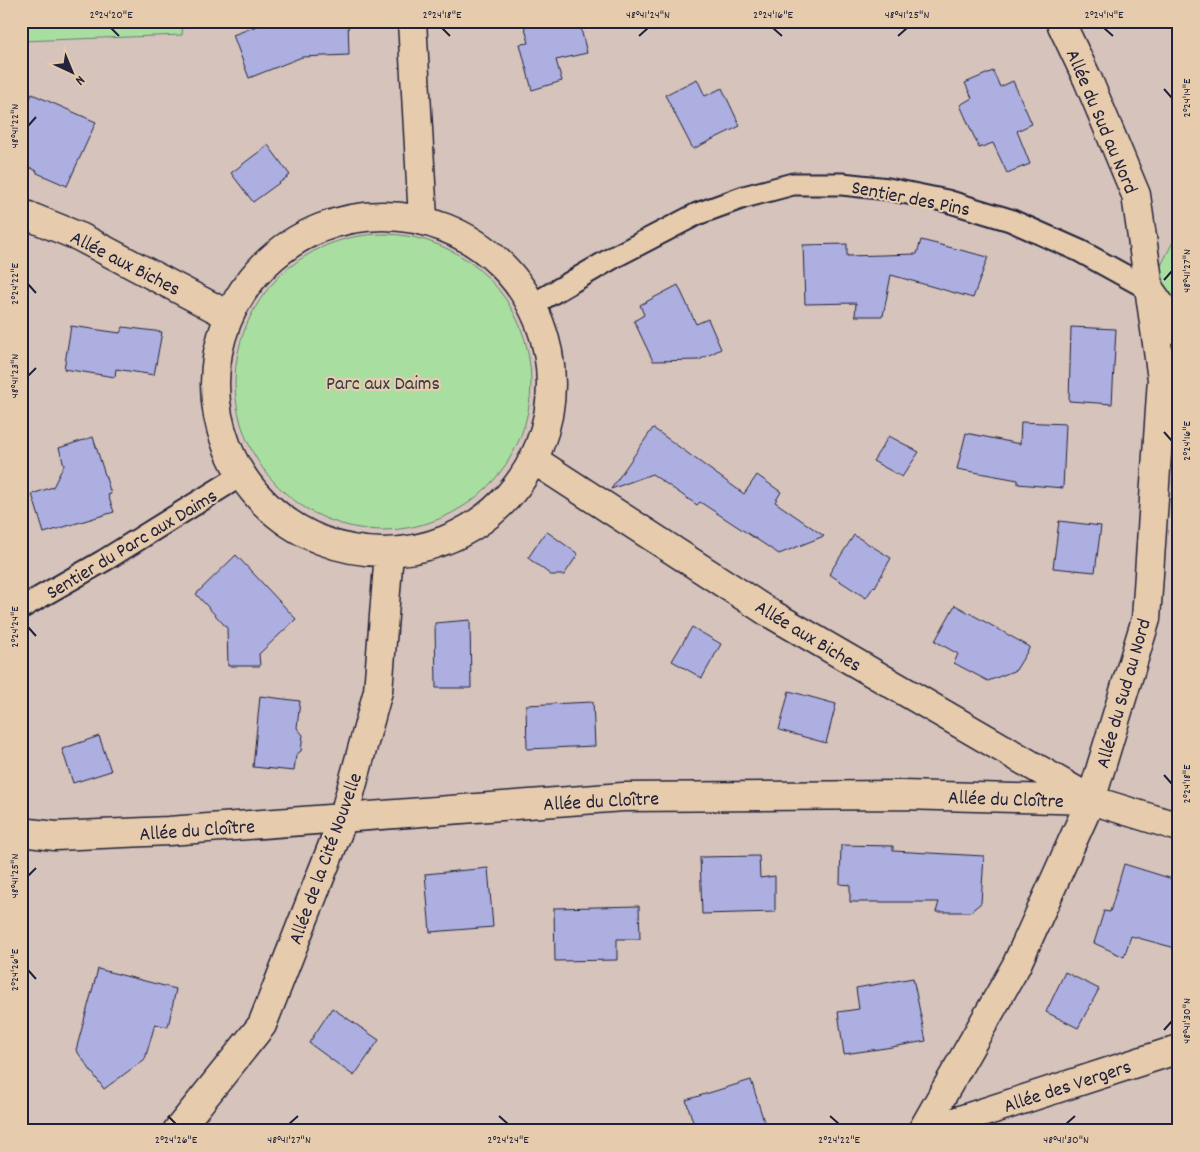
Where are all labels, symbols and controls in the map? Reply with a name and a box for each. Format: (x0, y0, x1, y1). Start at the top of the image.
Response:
text: 2°24'20"E (89, 7, 133, 24)
text: 2°24'18"E (423, 7, 462, 24)
text: 48°41'24"N (626, 7, 670, 24)
text: 2°24'16"E (753, 7, 794, 24)
text: 48°41'25"N (885, 7, 929, 24)
text: 2°24'14"E (1084, 7, 1124, 24)
street label: Allée du Sud au Nord (1057, 46, 1143, 199)
north arrow (48, 48, 98, 98)
text: N (70, 70, 89, 90)
text: 2°24'14"E (1179, 78, 1196, 118)
text: 48°41'22"N (7, 104, 24, 148)
street label: Sentier des Pins (849, 175, 972, 225)
street label: Allée aux Biches (65, 225, 184, 304)
text: 48°41'27"N (1179, 249, 1196, 293)
text: 2°24'22"E (7, 263, 24, 305)
text: 48°41'23"N (7, 354, 24, 398)
park label: Parc aux Daims (326, 371, 440, 399)
text: 2°24'16"E (1179, 420, 1196, 461)
street label: Sentier du Parc aux Daims (42, 483, 223, 608)
street label: Allée aux Biches (749, 595, 866, 680)
text: 2°24'24"E (7, 606, 24, 648)
street label: Allée du Sud au Nord (1090, 616, 1160, 772)
text: 2°24'18"E (1179, 764, 1196, 803)
street label: Allée de la Cité Nouvelle (283, 769, 371, 949)
street label: Allée du Cloître (948, 785, 1064, 817)
street label: Allée du Cloître (543, 786, 660, 820)
street label: Allée du Cloître (138, 814, 256, 850)
text: 48°41'25"N (7, 854, 24, 898)
text: 2°24'26"E (7, 948, 24, 991)
text: 48°41'30"N (1179, 998, 1196, 1044)
street label: Allée des Vergers (1000, 1054, 1135, 1122)
text: 2°24'26"E (155, 1132, 198, 1149)
text: 48°41'27"N (267, 1132, 311, 1149)
text: 2°24'24"E (487, 1132, 529, 1149)
text: 2°24'22"E (818, 1132, 860, 1149)
text: 48°41'30"N (1043, 1132, 1089, 1149)

